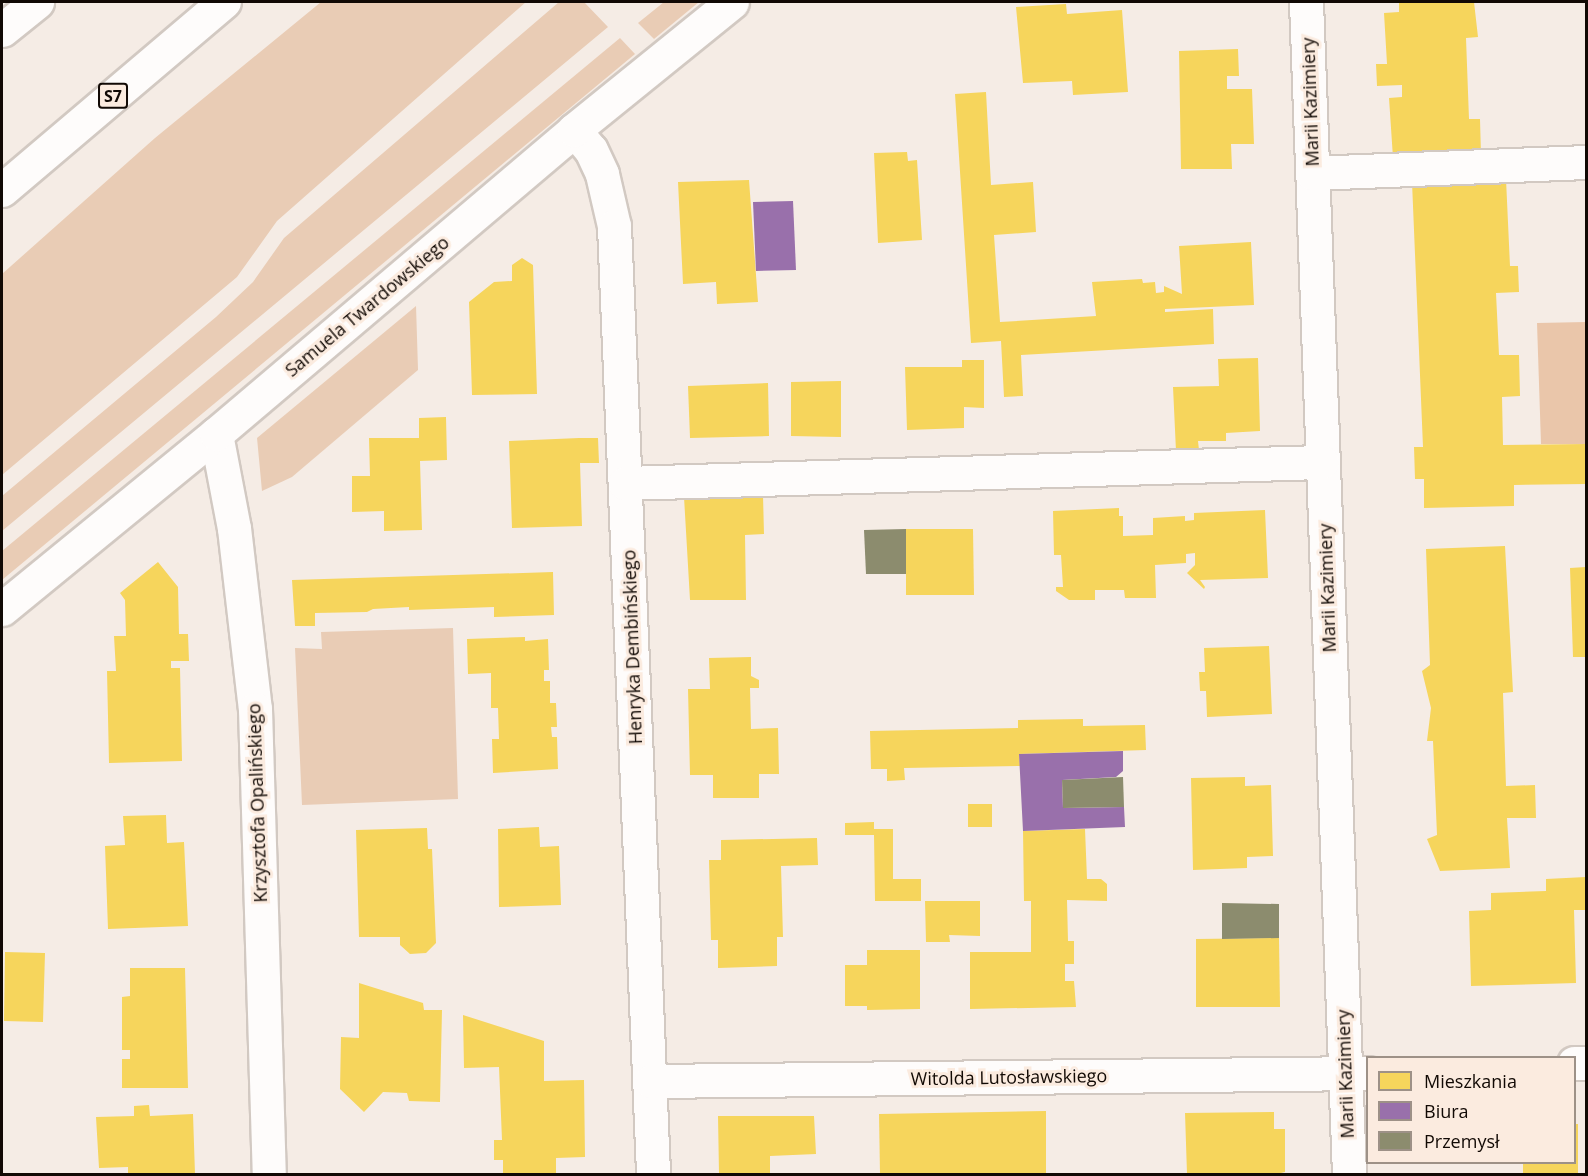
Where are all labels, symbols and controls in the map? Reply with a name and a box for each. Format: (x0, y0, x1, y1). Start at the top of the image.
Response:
street label: Marii Kazimiery (1297, 37, 1323, 167)
road number: S7 (98, 83, 128, 109)
street label: Samuela Twardowskiego (281, 231, 453, 381)
street label: Marii Kazimiery (1314, 523, 1340, 653)
street label: Henryka Dembińskiego (618, 549, 646, 745)
street label: Krzysztofa Opalińskiego (243, 703, 271, 903)
street label: Marii Kazimiery (1332, 1009, 1358, 1139)
legend (1366, 1056, 1576, 1164)
street label: Witolda Lutosławskiego (910, 1064, 1108, 1090)
text: Mieszkania (1424, 1069, 1517, 1093)
text: Biura (1424, 1099, 1469, 1123)
text: Przemysł (1424, 1129, 1500, 1153)

